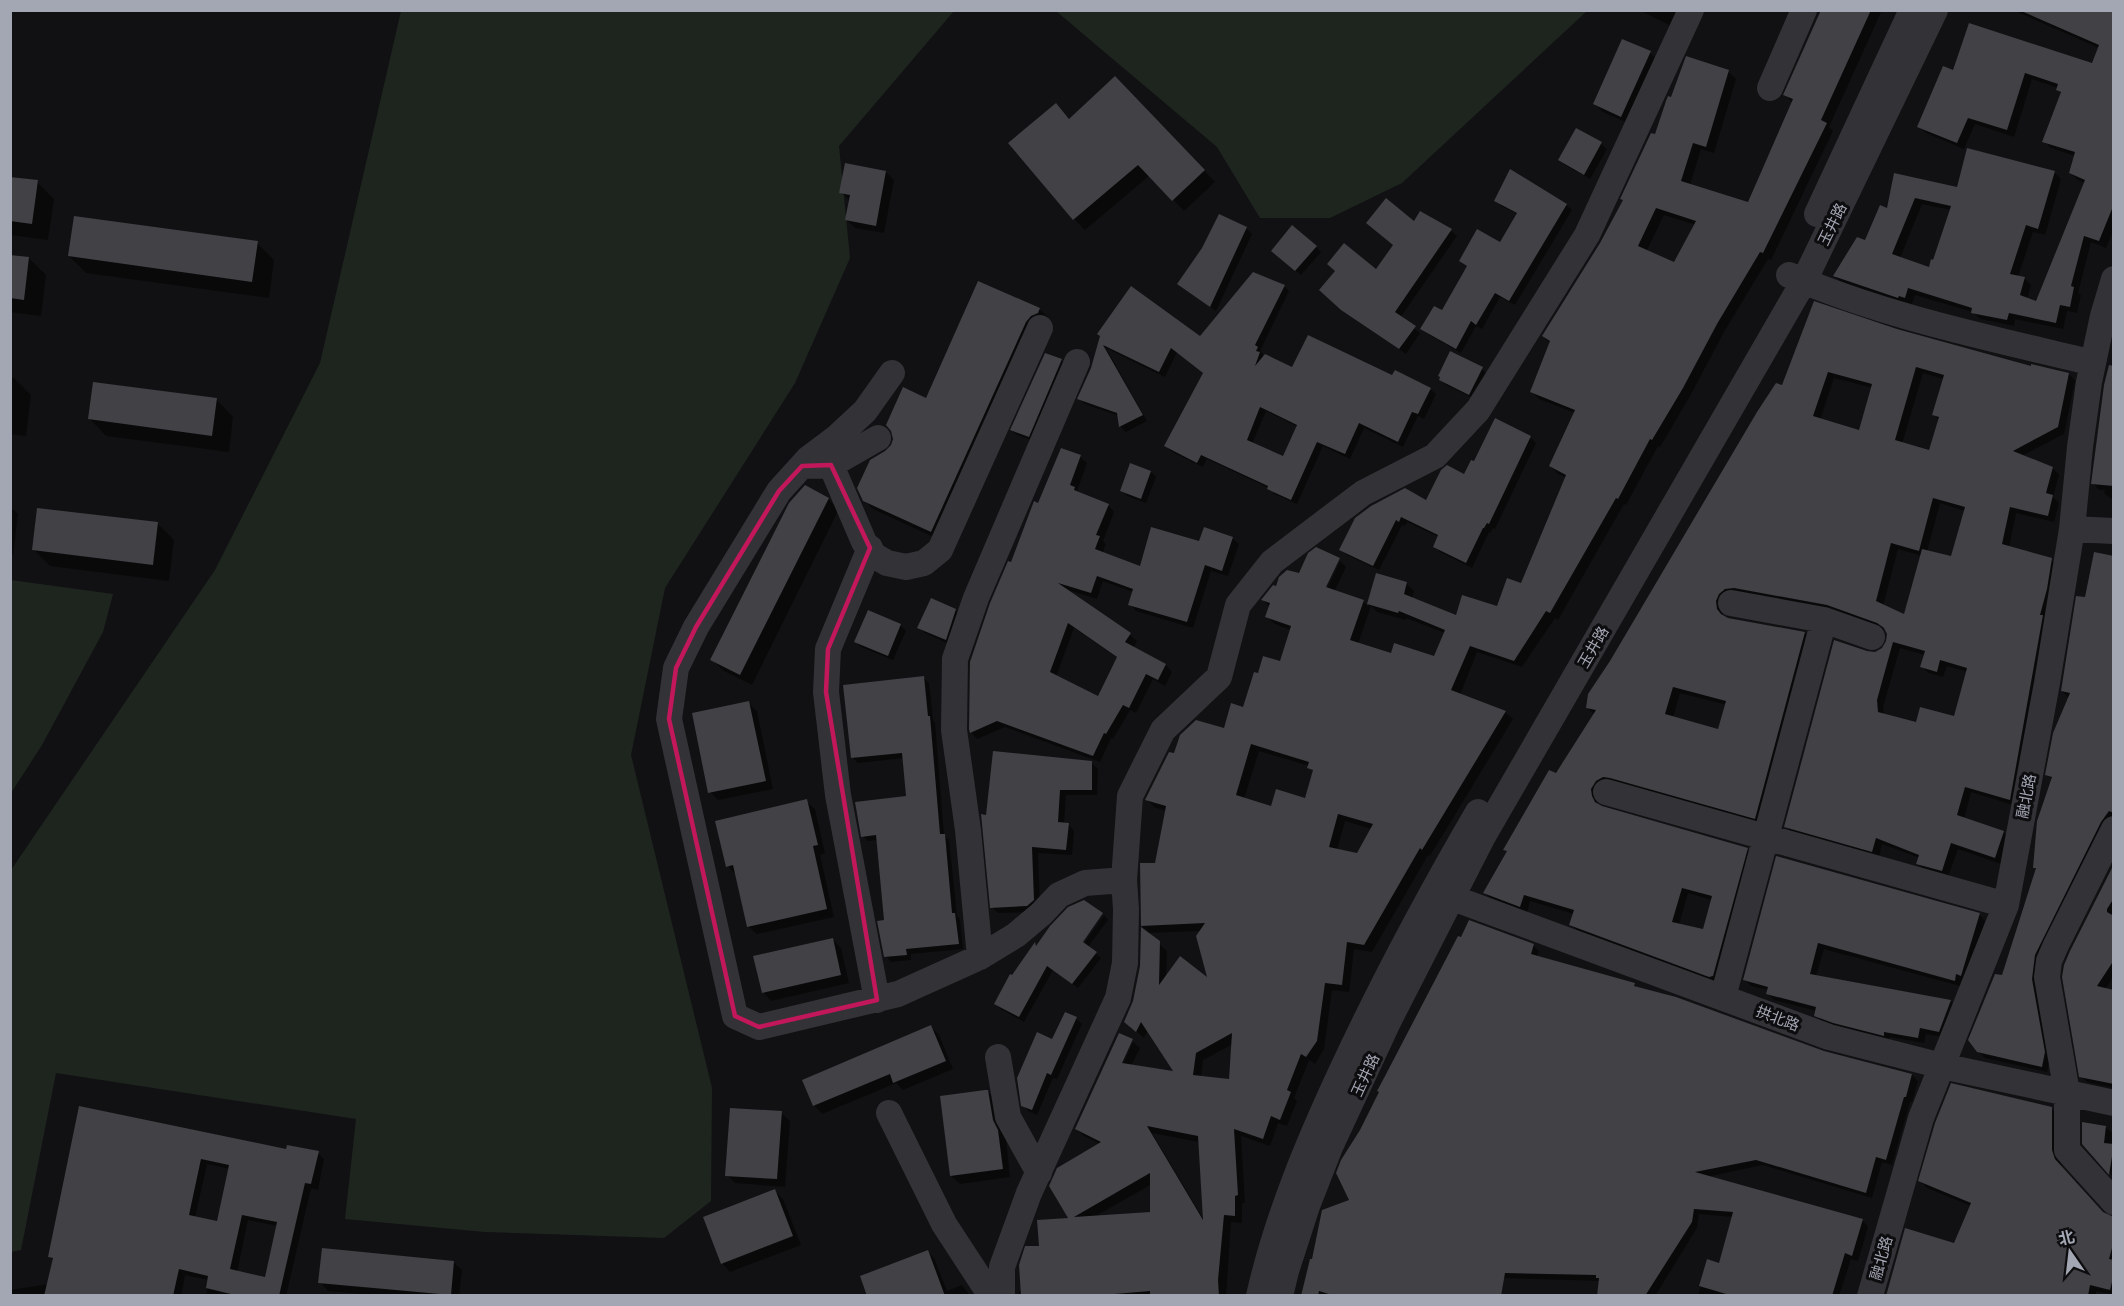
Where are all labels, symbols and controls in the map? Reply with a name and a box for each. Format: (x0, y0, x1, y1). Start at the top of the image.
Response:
street label: 玉井路 (1814, 200, 1850, 248)
street label: 玉井路 (1574, 623, 1612, 671)
street label: 融北路 (2012, 772, 2040, 820)
street label: 拱北路 (1754, 1001, 1802, 1035)
street label: 玉井路 (1347, 1051, 1383, 1099)
north arrow (2040, 1222, 2100, 1282)
text: 北 (2056, 1226, 2077, 1249)
street label: 融北路 (1866, 1234, 1896, 1282)

